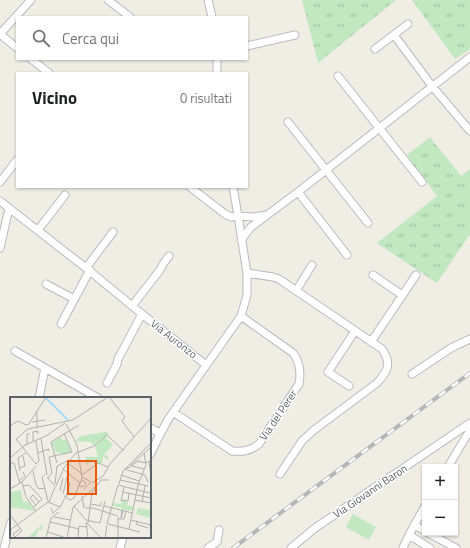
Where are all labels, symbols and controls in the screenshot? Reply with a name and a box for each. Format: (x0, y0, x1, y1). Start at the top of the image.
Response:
search box (16, 16, 248, 60)
icon: search (30, 27, 52, 49)
text: Cerca qui (62, 27, 119, 50)
text: Vicino (32, 85, 77, 111)
text: 0 risultati (180, 88, 232, 108)
street label: Via Auronzo (147, 316, 201, 362)
street label: Via del Perer (255, 386, 301, 444)
inset map (10, 397, 151, 538)
street label: Via Giovanni Baron (330, 460, 410, 522)
map controls (422, 464, 458, 536)
button: + (422, 464, 458, 500)
button: − (422, 500, 458, 536)

